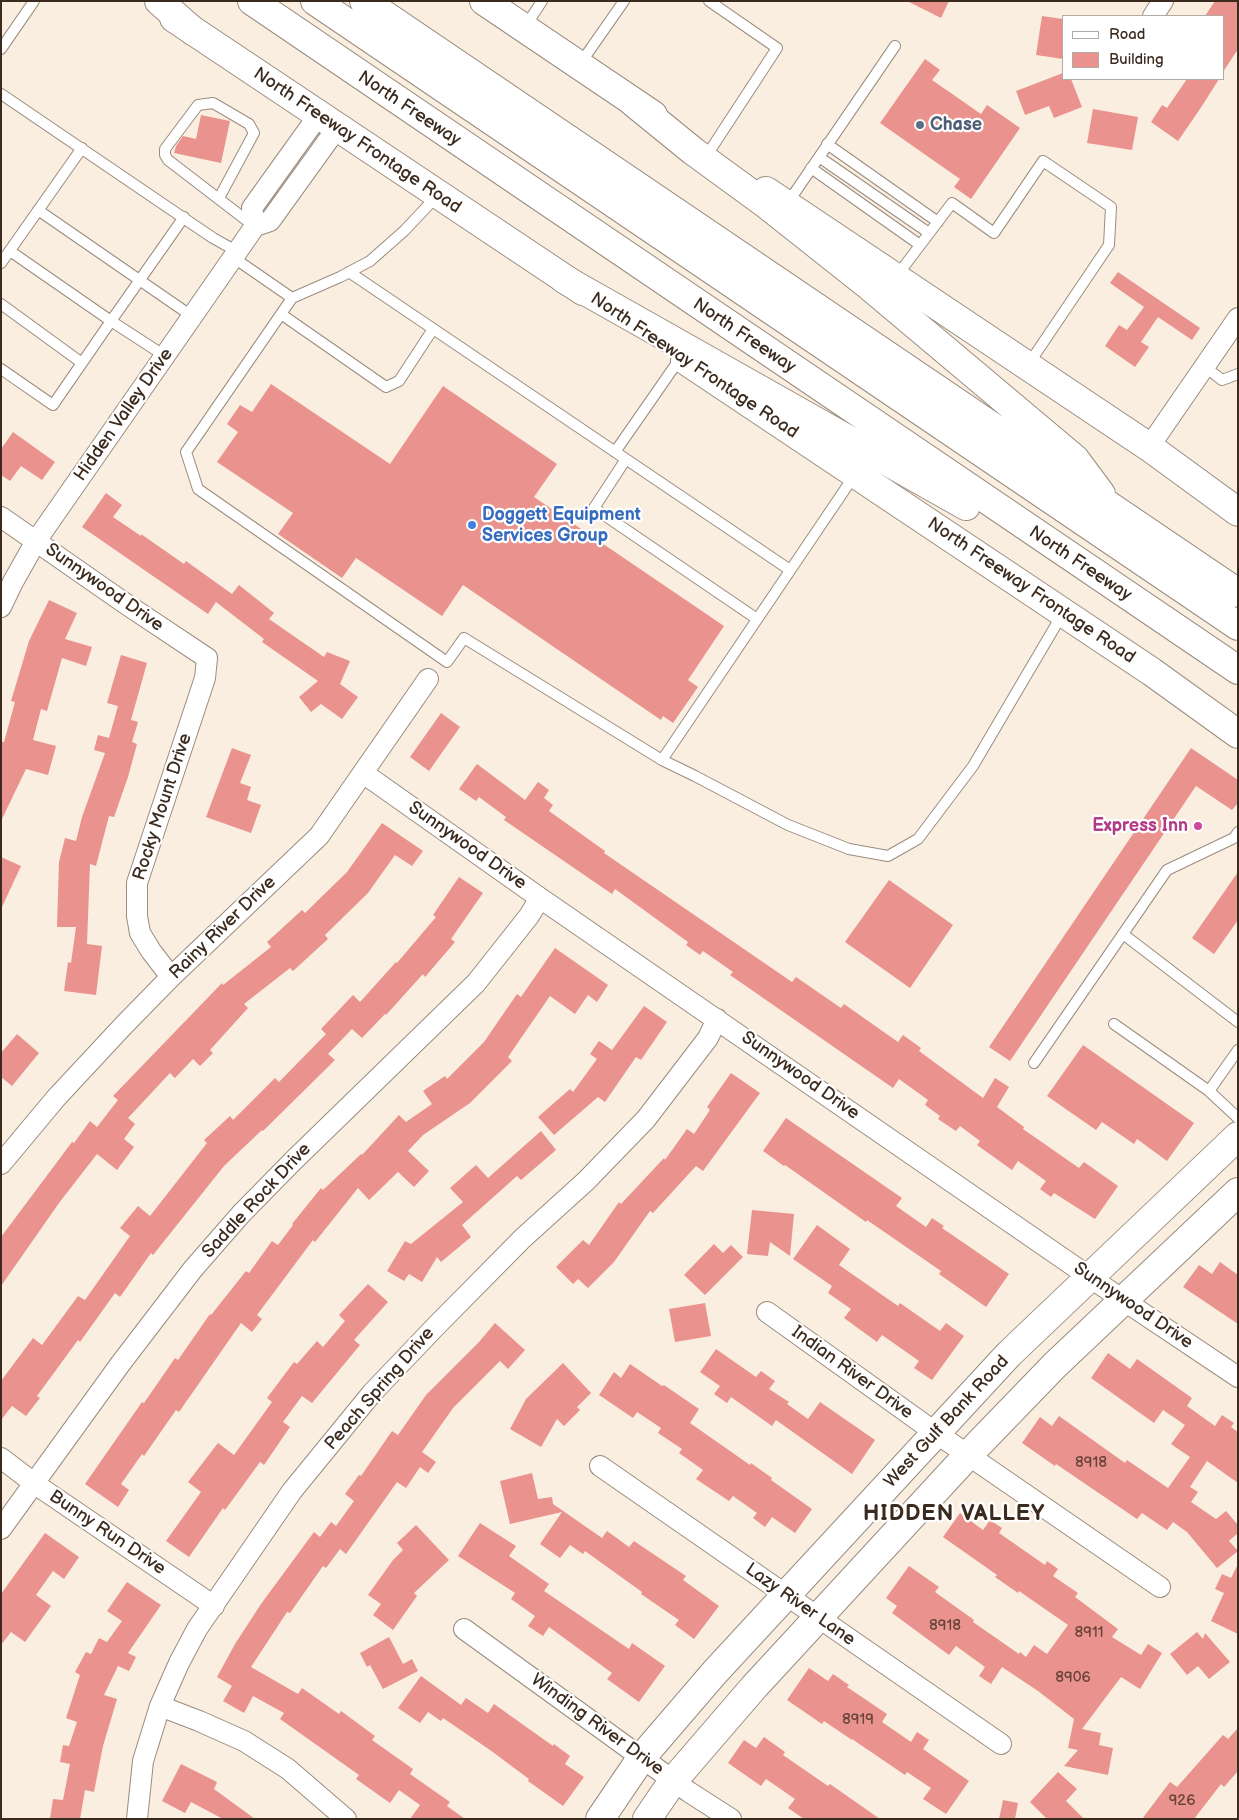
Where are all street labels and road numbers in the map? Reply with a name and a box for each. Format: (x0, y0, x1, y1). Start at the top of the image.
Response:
street label: North Freeway Frontage Road (249, 63, 465, 219)
street label: North Freeway (354, 67, 464, 151)
street label: North Freeway Frontage Road (586, 288, 802, 444)
street label: North Freeway (689, 294, 799, 378)
street label: Hidden Valley Drive (70, 344, 178, 486)
street label: North Freeway Frontage Road (923, 513, 1139, 669)
street label: North Freeway (1025, 522, 1135, 606)
street label: Sunnywood Drive (41, 539, 167, 637)
street label: Rocky Mount Drive (129, 731, 197, 883)
street label: Sunnywood Drive (404, 797, 530, 895)
street label: Rainy River Drive (165, 872, 281, 984)
street label: Sunnywood Drive (737, 1027, 863, 1125)
street label: Saddle Rock Drive (198, 1139, 316, 1263)
street label: Sunnywood Drive (1069, 1258, 1197, 1354)
street label: Indian River Drive (787, 1322, 917, 1424)
street label: Peach Spring Drive (321, 1323, 439, 1455)
street label: West Gulf Bank Road (880, 1351, 1014, 1493)
street label: Bunny Run Drive (45, 1486, 169, 1580)
street label: Lazy River Lane (741, 1559, 859, 1651)
street label: Winding River Drive (526, 1670, 668, 1780)

